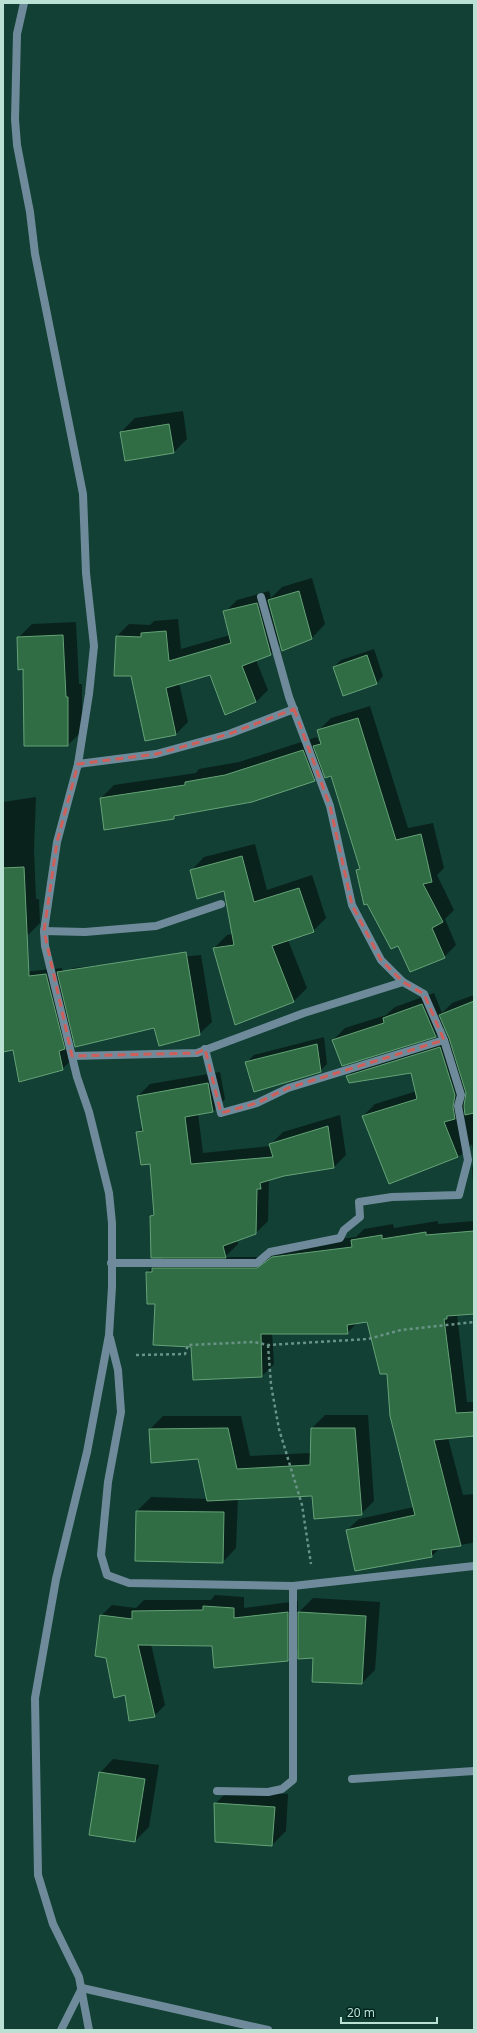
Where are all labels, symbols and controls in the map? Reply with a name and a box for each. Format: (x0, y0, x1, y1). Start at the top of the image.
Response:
scale bar (341, 1999, 437, 2025)
text: 20 m (347, 2004, 375, 2021)

